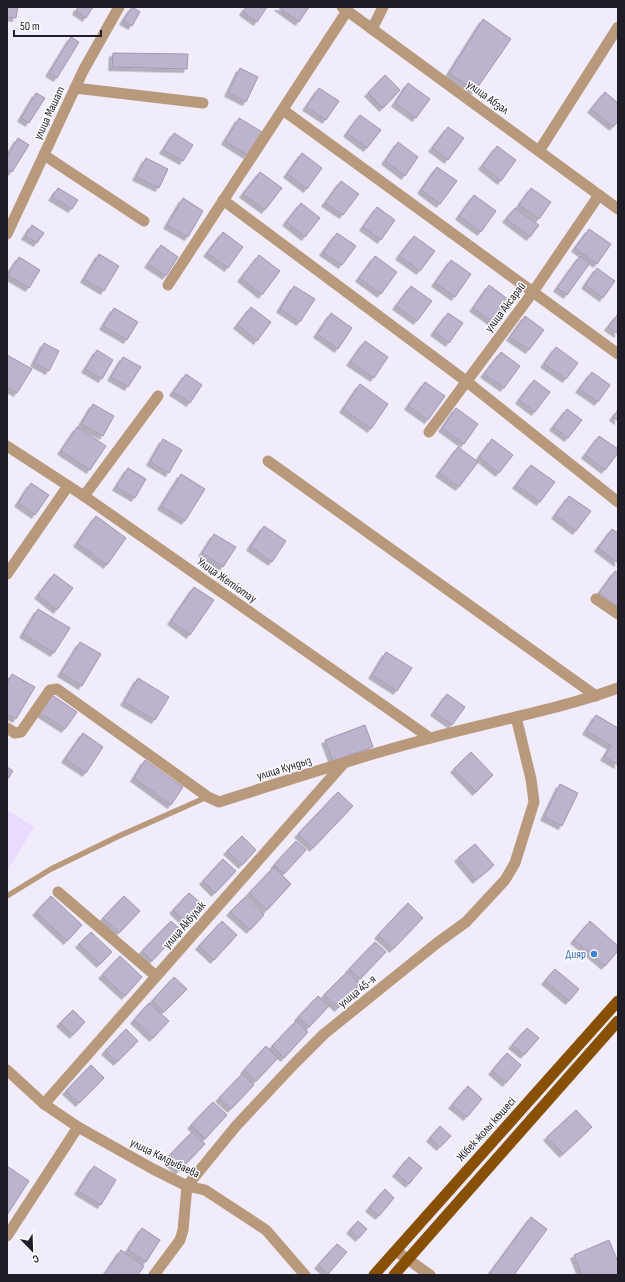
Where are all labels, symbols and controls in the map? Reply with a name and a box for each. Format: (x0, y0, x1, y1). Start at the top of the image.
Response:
scale bar (14, 12, 101, 38)
text: 50 m (20, 19, 40, 34)
street label: улица Абзал (464, 77, 512, 118)
street label: улица Машат (31, 84, 68, 142)
street label: улица Аксарай (482, 279, 529, 335)
street label: Улица Жетіотау (194, 554, 260, 607)
street label: улица Кундыз (255, 753, 313, 784)
street label: улица Акбулак (160, 898, 209, 952)
place label: Дияр (566, 947, 586, 962)
marker: Дияр (589, 949, 599, 959)
street label: улица 45-я (335, 971, 379, 1011)
street label: Жібек жолы көшесі (454, 1094, 519, 1165)
street label: улица Калдыбаева (128, 1135, 202, 1182)
north arrow (12, 1230, 52, 1270)
text: С (30, 1252, 41, 1266)

